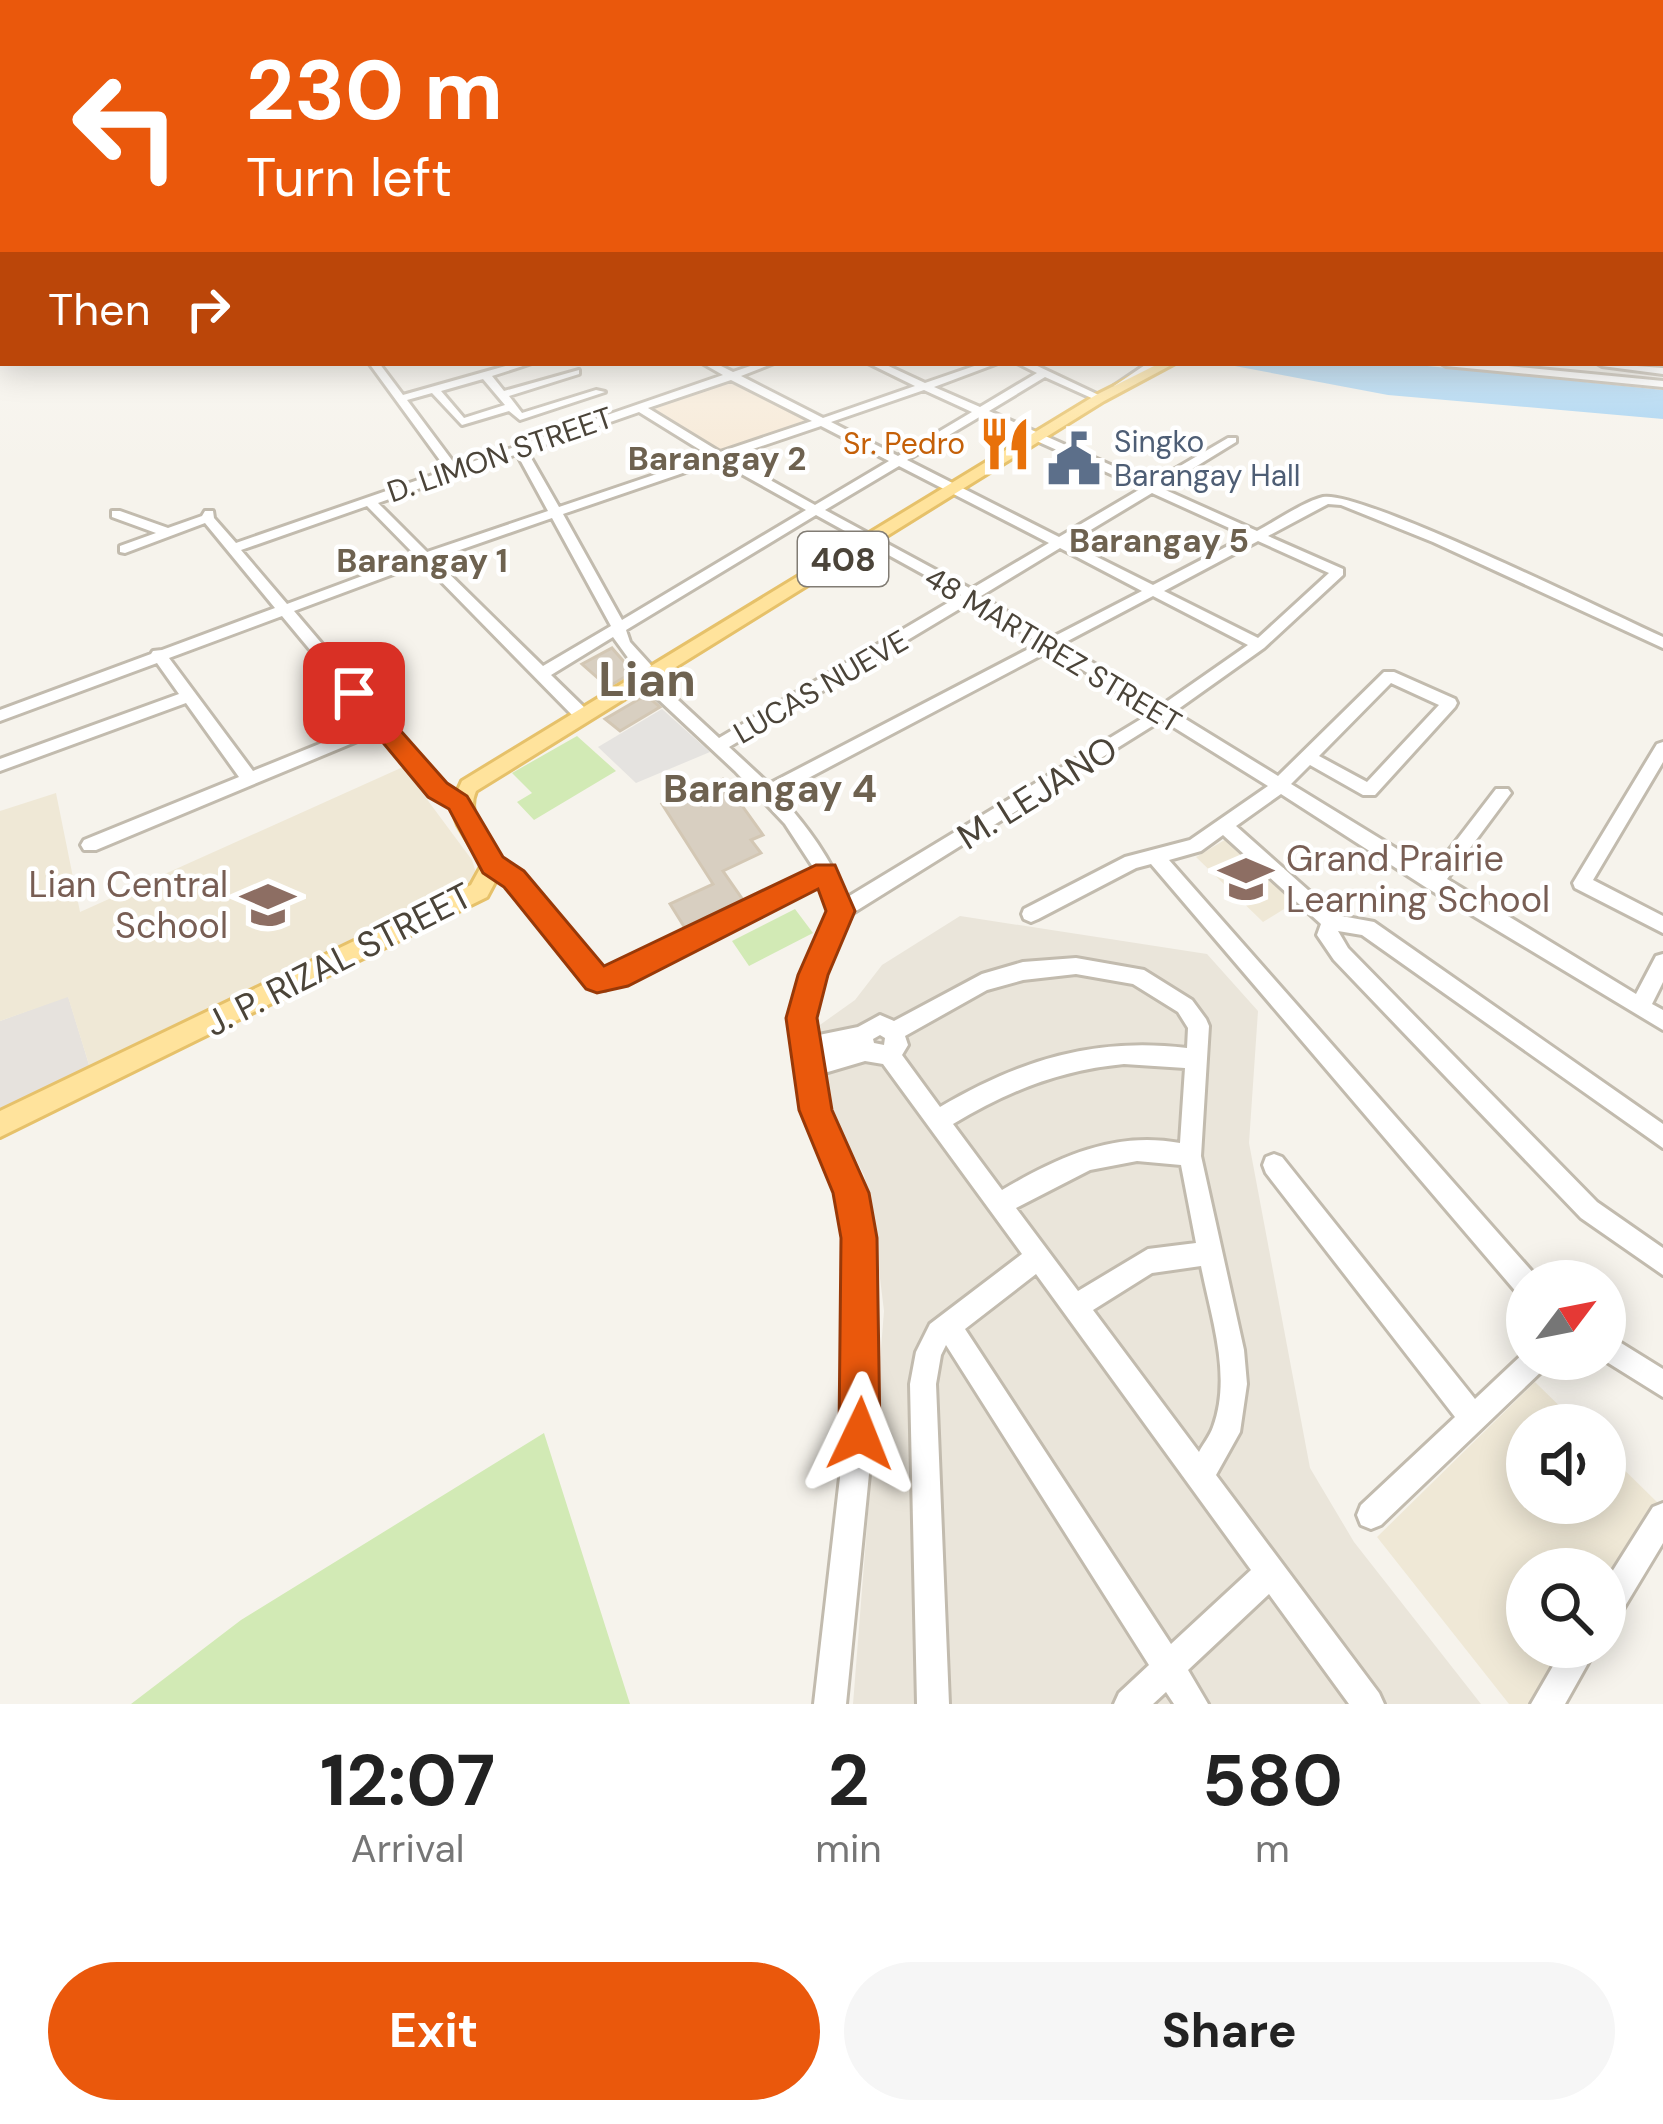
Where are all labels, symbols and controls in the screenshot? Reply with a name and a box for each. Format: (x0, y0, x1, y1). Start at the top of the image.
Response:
text: 230 m (246, 36, 503, 145)
icon: left (48, 48, 204, 204)
text: Turn left (246, 142, 452, 213)
icon: right (175, 276, 241, 342)
text: Then (48, 280, 151, 339)
street label: D. LIMON STREET (382, 398, 618, 511)
restaurant icon: Sr. Pedro (976, 415, 1034, 473)
place label: Singko Barangay Hall (1114, 422, 1300, 495)
place label: Sr. Pedro (843, 424, 965, 463)
public building icon: Singko Barangay Hall (1045, 430, 1103, 488)
district label: Barangay 2 (628, 437, 806, 480)
district label: Barangay 5 (1069, 519, 1249, 562)
road number: 408 (798, 532, 888, 586)
district label: Barangay 1 (336, 539, 508, 582)
street label: 48 MARTIREZ STREET (918, 558, 1189, 742)
street label: LUCAS NUEVE (726, 621, 915, 752)
pin (303, 642, 405, 744)
district label: Lian (598, 648, 696, 711)
icon: arrive (321, 660, 387, 726)
street label: M. LEJANO (949, 725, 1126, 860)
district label: Barangay 4 (663, 763, 877, 814)
place label: Grand Prairie Learning School (1286, 835, 1550, 923)
school or university icon: Grand Prairie Learning School (1217, 850, 1275, 908)
place label: Lian Central School (29, 861, 228, 949)
street label: J. P. RIZAL STREET (197, 872, 480, 1047)
school or university icon: Lian Central School (239, 876, 297, 934)
north arrow (1506, 1260, 1626, 1380)
map controls (1506, 1260, 1626, 1668)
position arrow (797, 1371, 923, 1497)
button: sound (1506, 1404, 1626, 1524)
button: search (1506, 1548, 1626, 1668)
text: 12:07 (320, 1734, 495, 1827)
text: 2 (828, 1734, 869, 1827)
text: 580 (1202, 1734, 1343, 1827)
text: Arrival (351, 1823, 464, 1874)
text: min (815, 1823, 882, 1874)
text: m (1255, 1823, 1290, 1874)
button: Exit (48, 1962, 820, 2100)
button: Share (844, 1962, 1615, 2100)

